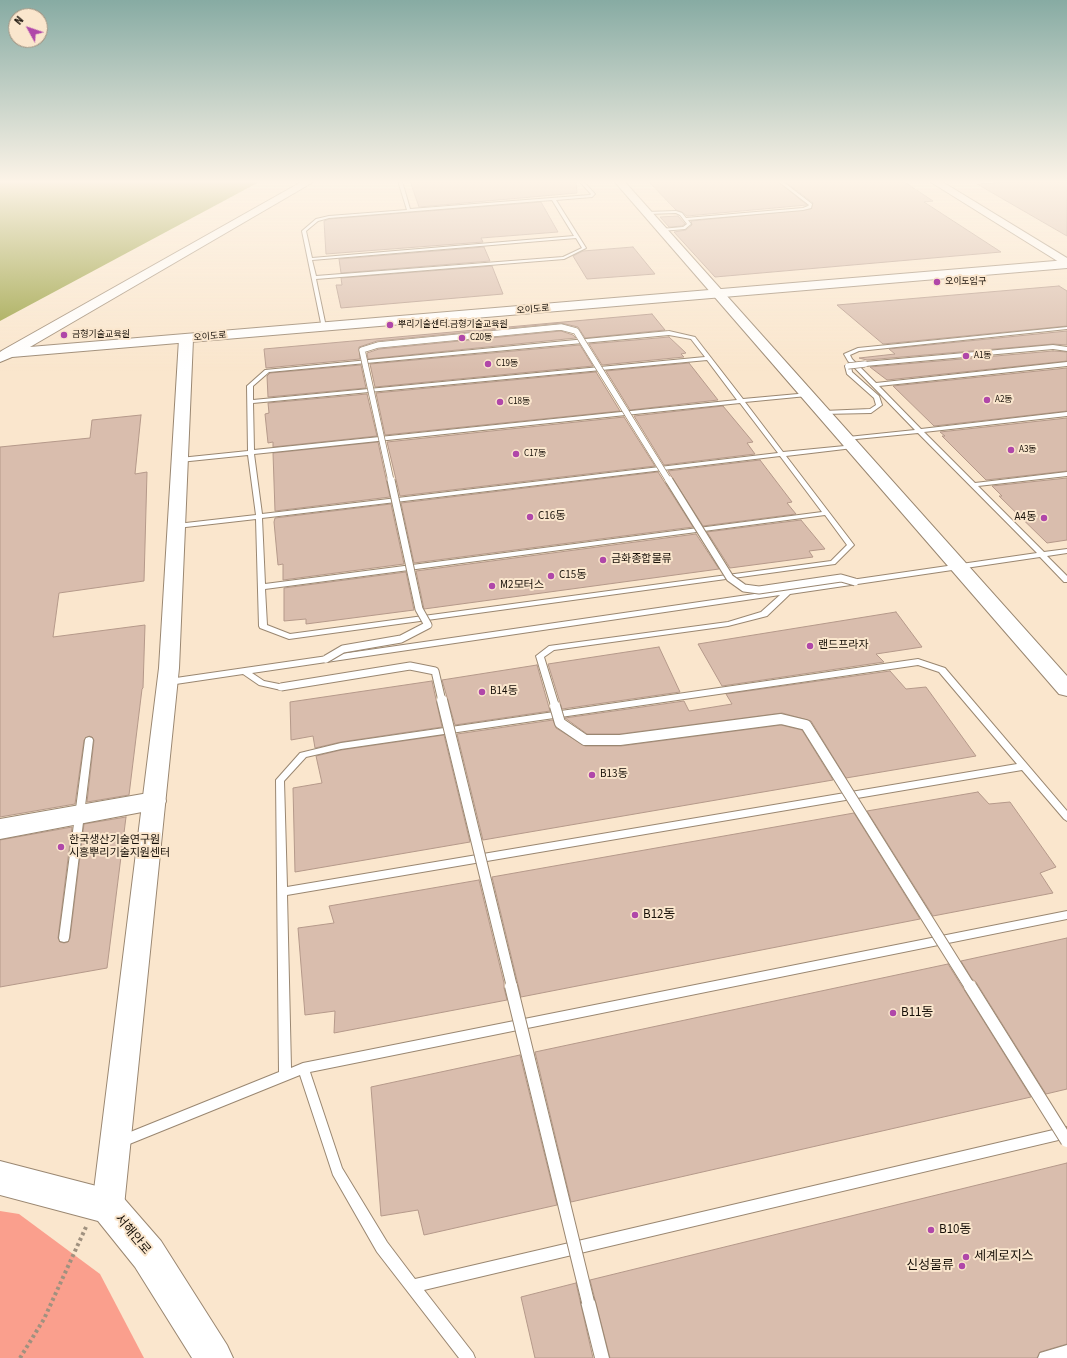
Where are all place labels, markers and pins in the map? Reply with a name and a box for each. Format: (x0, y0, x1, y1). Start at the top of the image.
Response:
marker: 오이도입구 (932, 277, 942, 287)
place label: 오이도입구 (945, 277, 986, 287)
marker: 뿌리기술센터.금형기술교육원 (385, 320, 395, 330)
place label: 뿌리기술센터.금형기술교육원 (398, 320, 508, 330)
marker: 금형기술교육원 (59, 330, 69, 340)
place label: 금형기술교육원 (72, 330, 130, 340)
marker: C20동 (457, 333, 467, 343)
place label: C20동 (470, 333, 492, 343)
marker: A1동 (961, 351, 971, 361)
place label: A1동 (974, 351, 992, 361)
marker: C19동 (483, 359, 493, 369)
place label: C19동 (496, 359, 518, 369)
marker: A2동 (982, 395, 992, 405)
place label: A2동 (995, 395, 1013, 405)
marker: C18동 (495, 397, 505, 407)
place label: C18동 (508, 397, 530, 407)
marker: A3동 (1006, 445, 1016, 455)
place label: A3동 (1019, 445, 1037, 455)
marker: C17동 (511, 449, 521, 459)
place label: C17동 (524, 449, 546, 459)
place label: C16동 (538, 510, 565, 524)
place label: A4동 (1014, 511, 1036, 525)
marker: C16동 (525, 512, 535, 522)
marker: A4동 (1039, 513, 1049, 523)
place label: 금화종합물류 (611, 553, 672, 567)
marker: 금화종합물류 (598, 555, 608, 565)
place label: C15동 (559, 569, 586, 583)
marker: C15동 (546, 571, 556, 581)
place label: M2모터스 (500, 579, 544, 593)
marker: M2모터스 (487, 581, 497, 591)
place label: 랜드프라자 (818, 639, 869, 653)
marker: 랜드프라자 (805, 641, 815, 651)
place label: B14동 (490, 685, 518, 699)
marker: B14동 (477, 687, 487, 697)
place label: B13동 (600, 768, 628, 782)
marker: B13동 (587, 770, 597, 780)
place label: 한국생산기술연구원 시흥뿌리기술지원센터 (69, 834, 170, 860)
marker: 한국생산기술연구원 시흥뿌리기술지원센터 (56, 842, 66, 852)
place label: B12동 (643, 907, 676, 923)
marker: B12동 (630, 910, 640, 920)
place label: B11동 (901, 1005, 934, 1021)
marker: B11동 (888, 1008, 898, 1018)
place label: B10동 (939, 1222, 972, 1238)
marker: B10동 (926, 1225, 936, 1235)
place label: 세계로지스 (974, 1249, 1034, 1265)
marker: 세계로지스 (961, 1252, 971, 1262)
place label: 신성물류 (906, 1258, 954, 1274)
marker: 신성물류 (957, 1261, 967, 1271)

